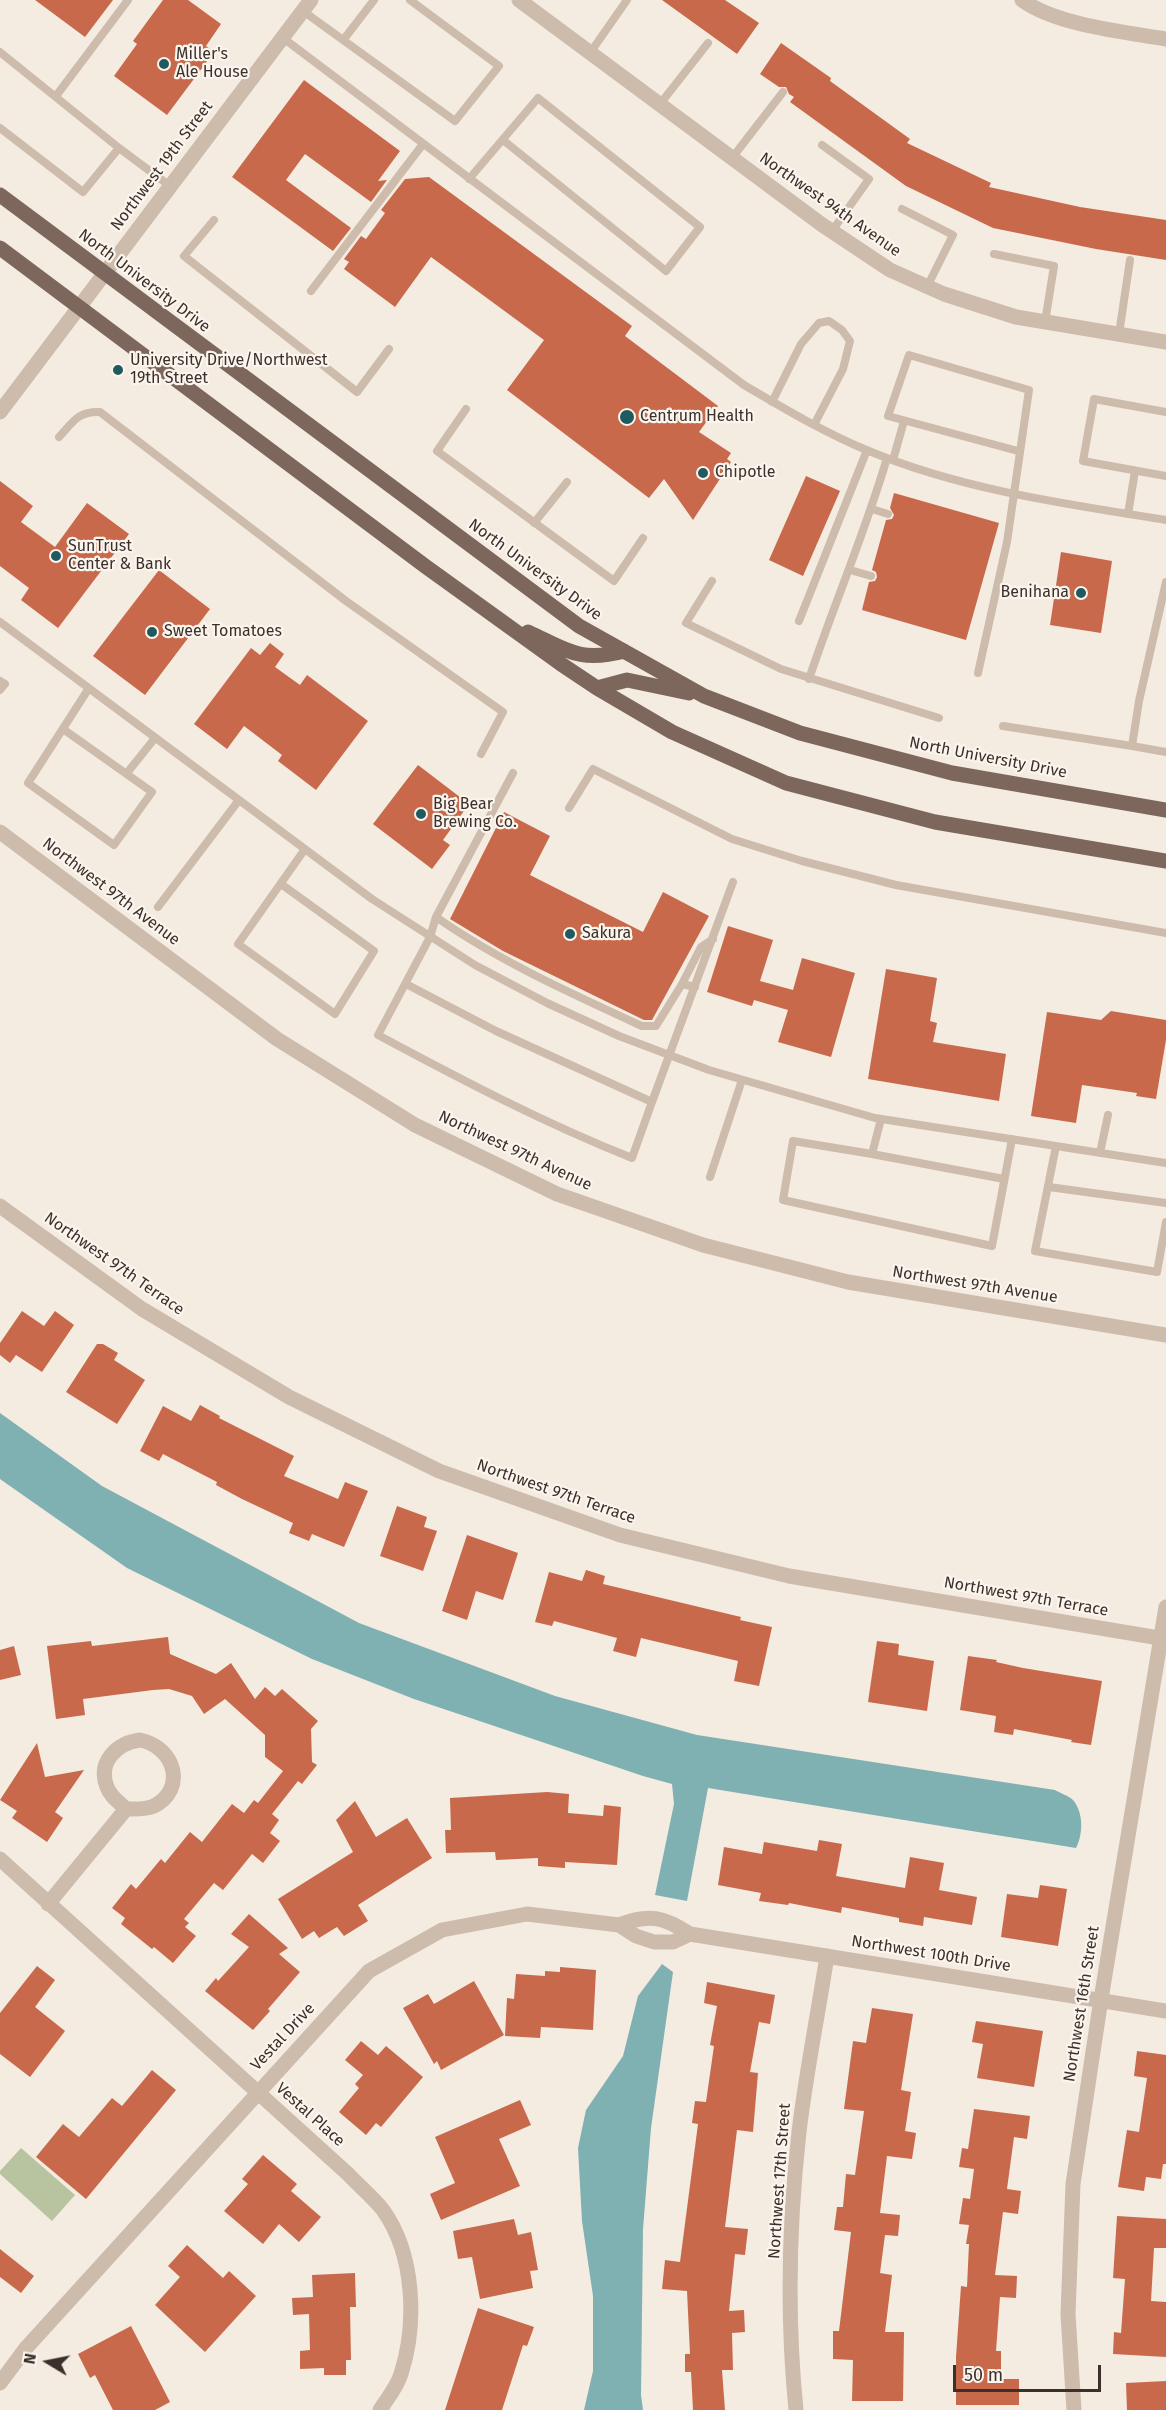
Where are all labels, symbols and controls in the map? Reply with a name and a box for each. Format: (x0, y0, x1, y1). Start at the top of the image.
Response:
place label: Miller's Ale House (176, 45, 248, 83)
marker: Miller's Ale House (157, 57, 171, 71)
street label: Northwest 19th Street (107, 97, 217, 235)
street label: Northwest 94th Avenue (755, 149, 905, 261)
street label: North University Drive (74, 225, 214, 337)
place label: University Drive/Northwest 19th Street (130, 351, 328, 389)
marker: University Drive/Northwest 19th Street (111, 363, 125, 377)
place label: Centrum Health (640, 407, 754, 427)
marker: Centrum Health (618, 408, 636, 426)
place label: Chipotle (715, 463, 775, 483)
marker: Chipotle (696, 466, 710, 480)
street label: North University Drive (465, 515, 605, 625)
place label: SunTrust Center & Bank (68, 537, 171, 575)
marker: SunTrust Center & Bank (49, 549, 63, 563)
place label: Benihana (1001, 583, 1069, 603)
marker: Benihana (1074, 586, 1088, 600)
place label: Sweet Tomatoes (164, 622, 282, 642)
marker: Sweet Tomatoes (145, 625, 159, 639)
street label: North University Drive (908, 733, 1068, 783)
place label: Big Bear Brewing Co. (433, 795, 517, 833)
marker: Big Bear Brewing Co. (414, 807, 428, 821)
street label: Northwest 97th Avenue (39, 834, 183, 950)
place label: Sakura (582, 924, 631, 944)
marker: Sakura (563, 927, 577, 941)
street label: Northwest 97th Avenue (435, 1107, 595, 1195)
street label: Northwest 97th Terrace (40, 1208, 188, 1320)
street label: Northwest 97th Avenue (891, 1262, 1059, 1308)
street label: Northwest 97th Terrace (474, 1456, 638, 1528)
street label: Northwest 97th Terrace (942, 1573, 1110, 1621)
street label: Northwest 16th Street (1060, 1925, 1104, 2083)
street label: Northwest 100th Drive (850, 1932, 1012, 1976)
street label: Vestal Drive (247, 1999, 319, 2075)
street label: Vestal Place (272, 2079, 348, 2151)
street label: Northwest 17th Street (765, 2102, 795, 2260)
north arrow (18, 2332, 78, 2392)
text: N (20, 2352, 40, 2366)
scale bar (956, 2353, 1104, 2391)
text: 50 m (964, 2364, 1003, 2386)

